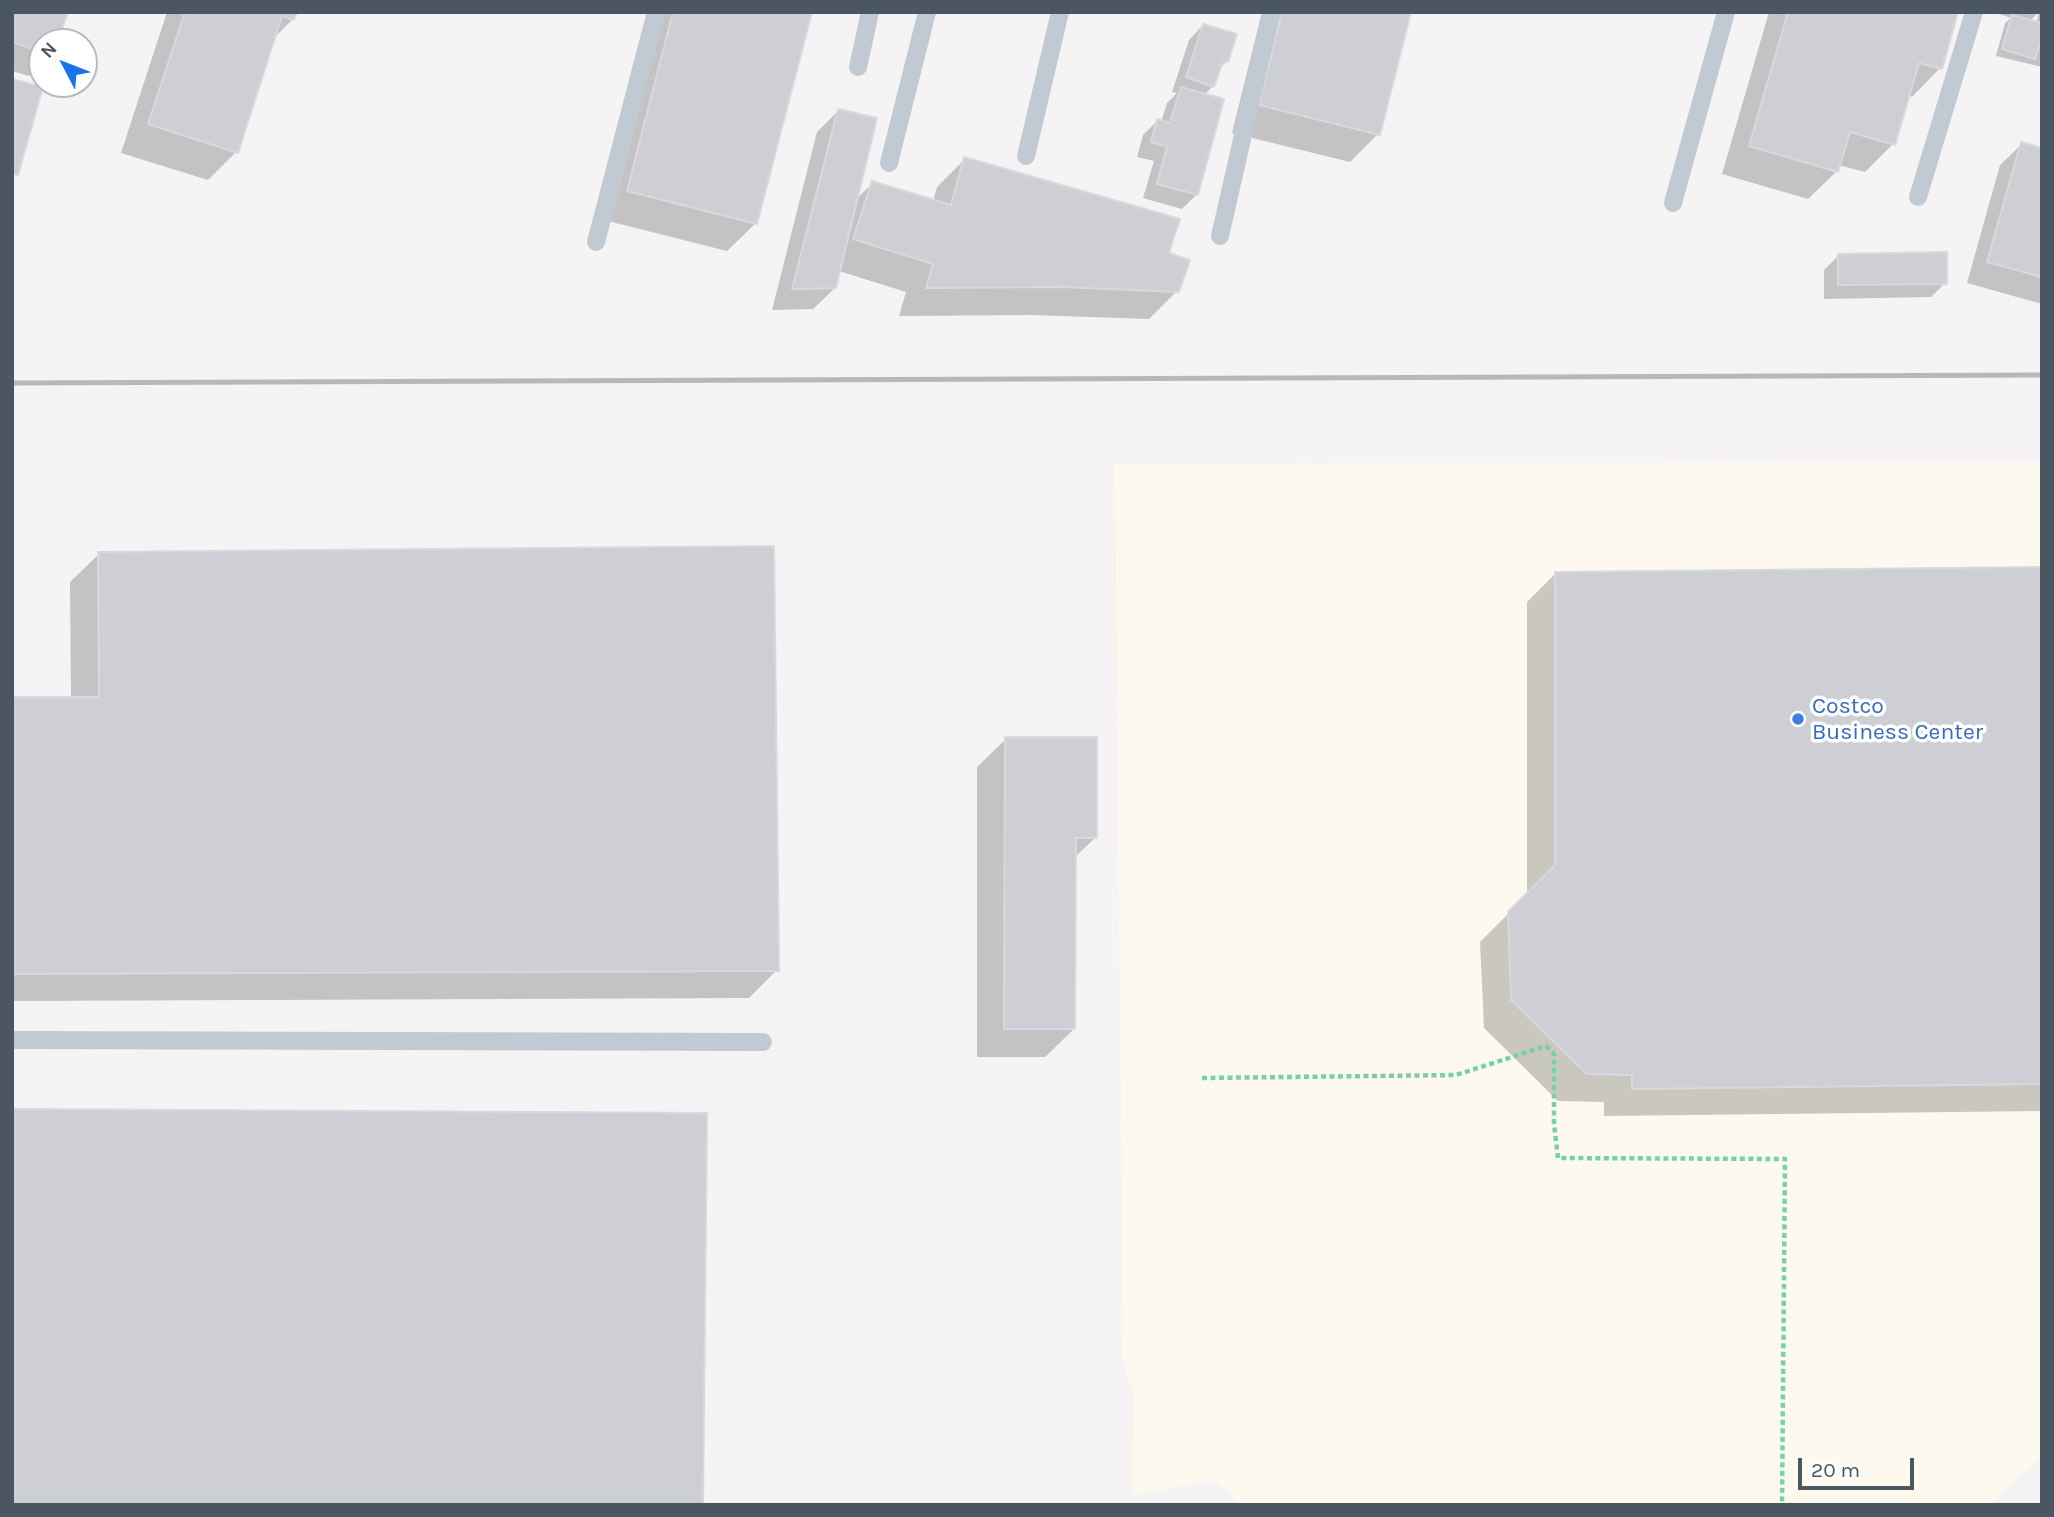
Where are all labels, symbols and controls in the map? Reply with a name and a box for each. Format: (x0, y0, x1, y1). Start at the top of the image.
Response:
north arrow (28, 28, 98, 98)
text: N (36, 38, 62, 63)
place label: Costco Business Center (1812, 692, 1983, 746)
marker: Costco Business Center (1790, 711, 1806, 727)
scale bar (1802, 1444, 1918, 1488)
text: 20 m (1811, 1458, 1860, 1482)

